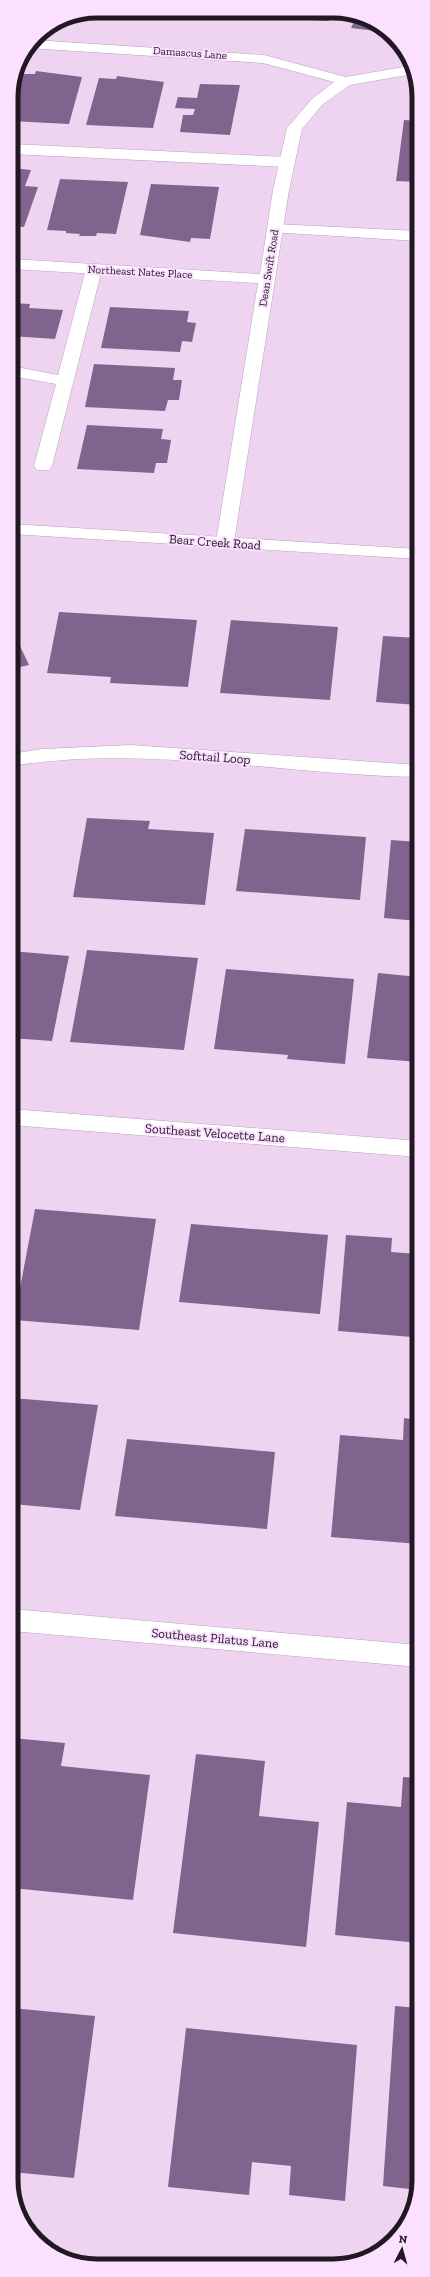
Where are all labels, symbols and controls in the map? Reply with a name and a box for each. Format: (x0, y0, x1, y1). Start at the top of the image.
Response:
street label: Damascus Lane (153, 44, 227, 62)
street label: Dean Swift Road (256, 228, 282, 308)
street label: Northeast Nates Place (87, 263, 193, 281)
street label: Bear Creek Road (168, 531, 262, 553)
street label: Softtail Loop (179, 747, 251, 767)
street label: Southeast Velocette Lane (145, 1121, 285, 1145)
street label: Southeast Pilatus Lane (151, 1625, 279, 1651)
north arrow (382, 2229, 422, 2269)
text: N (398, 2233, 408, 2247)

